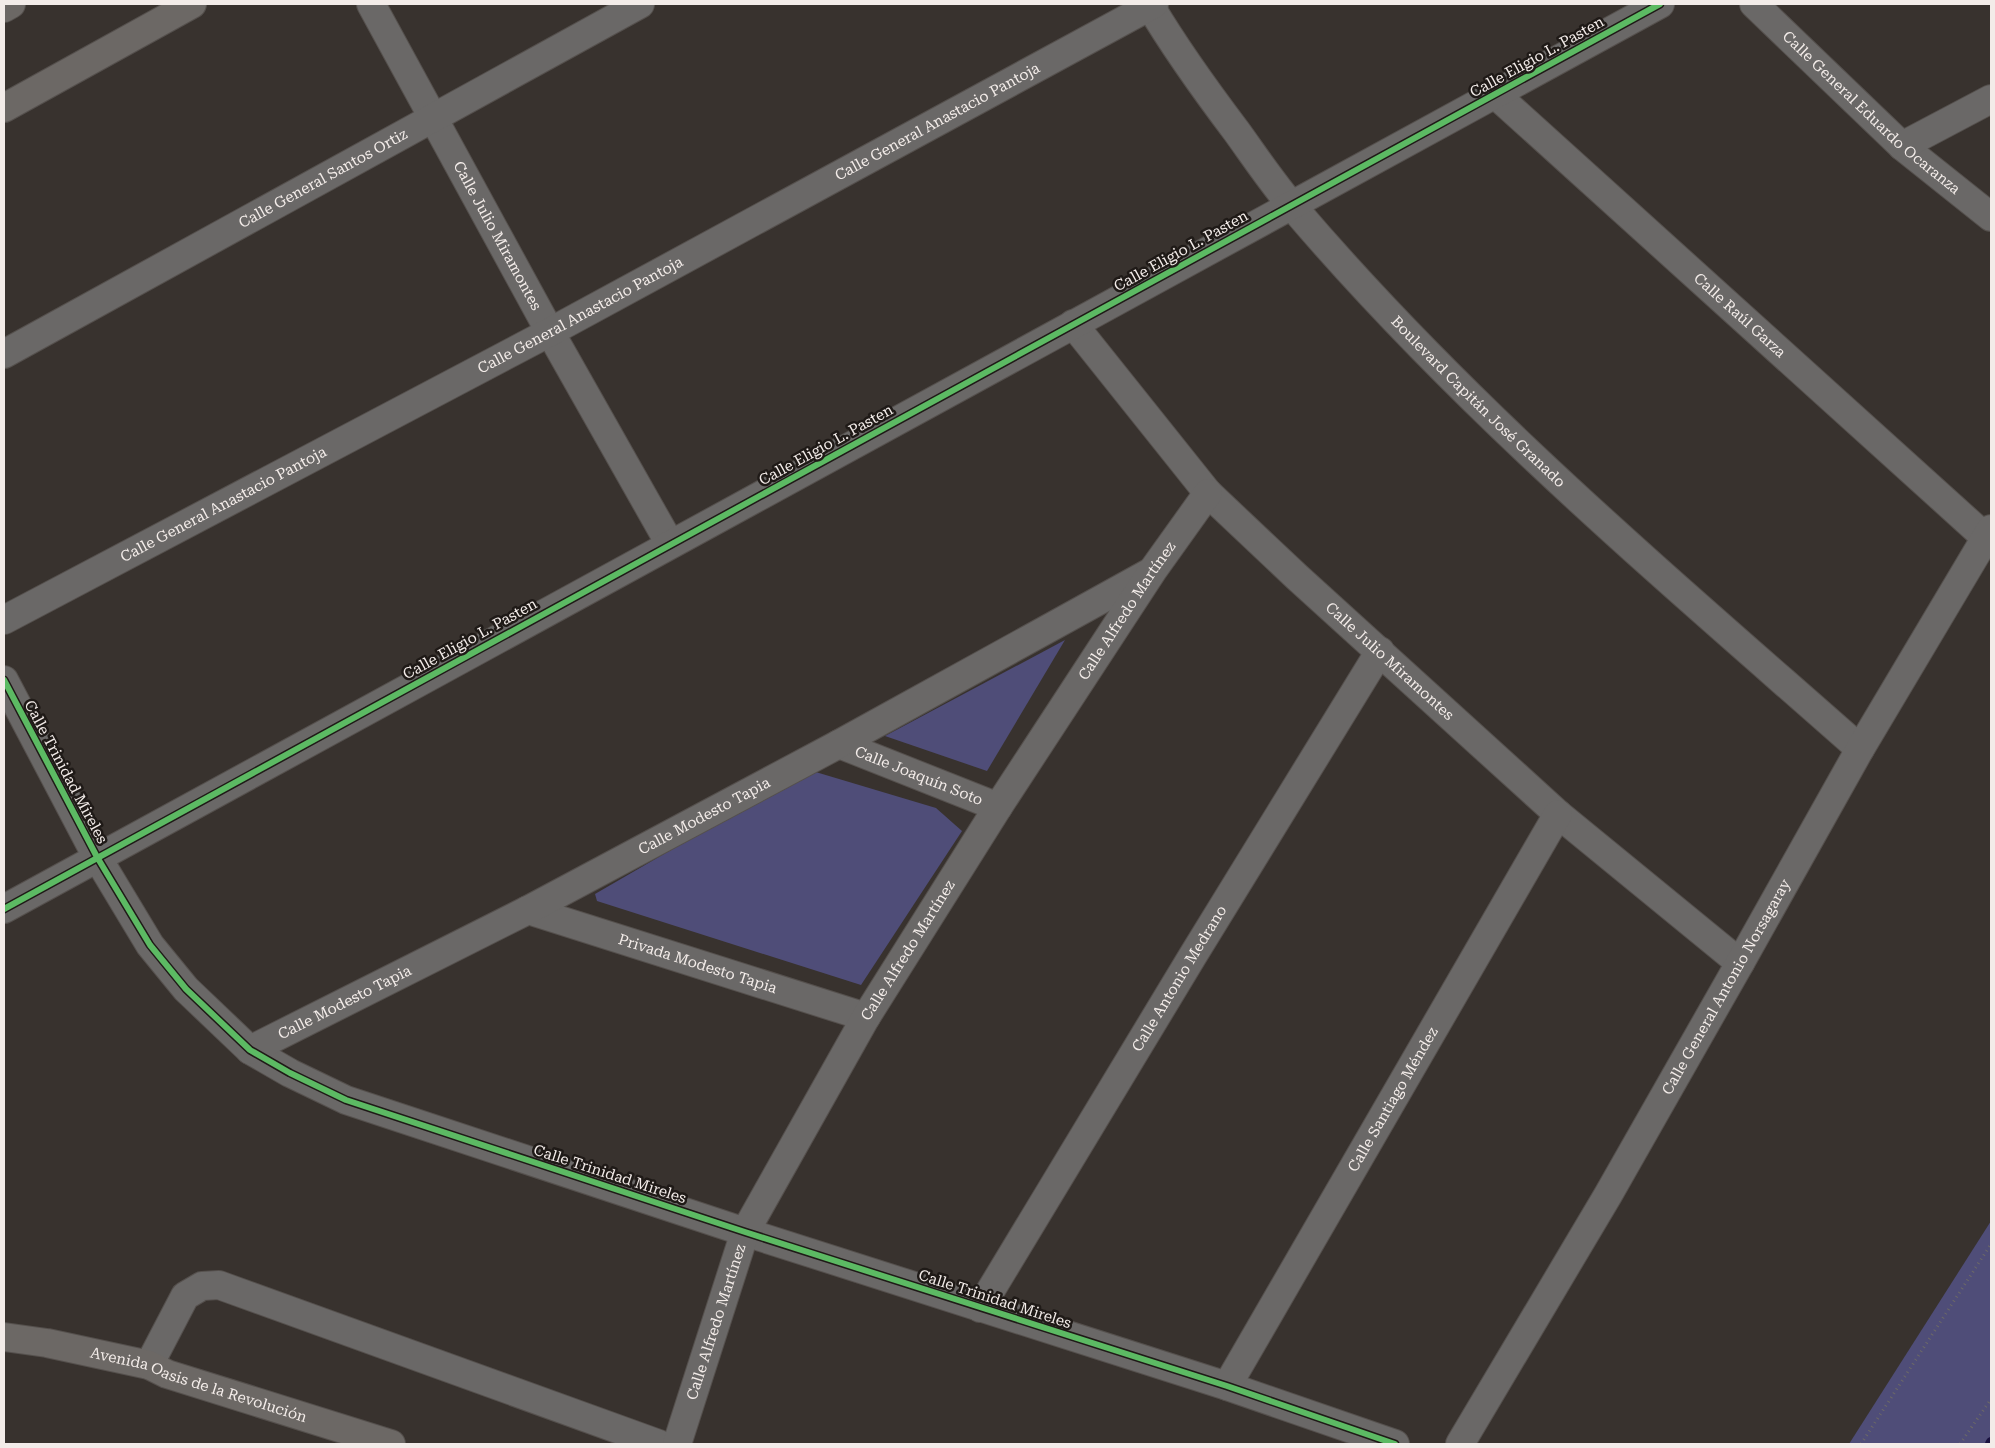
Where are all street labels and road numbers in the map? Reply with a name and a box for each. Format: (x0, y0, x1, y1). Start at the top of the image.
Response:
street label: Calle Eligio L. Pasten (1467, 12, 1607, 101)
street label: Calle General Eduardo Ocaranza (1779, 27, 1964, 198)
street label: Calle General Anastacio Pantoja (832, 59, 1043, 185)
street label: Calle General Santos Ortiz (235, 125, 410, 232)
street label: Calle Julio Miramontes (450, 158, 545, 313)
street label: Calle Eligio L. Pasten (1111, 206, 1251, 295)
street label: Calle General Anastacio Pantoja (475, 253, 686, 378)
street label: Calle Raúl Garza (1690, 269, 1790, 361)
street label: Boulevard Capitán José Granado (1387, 312, 1569, 491)
street label: Calle Eligio L. Pasten (756, 400, 896, 489)
street label: Calle General Anastacio Pantoja (117, 443, 329, 566)
street label: Calle Alfredo Martínez (1074, 538, 1179, 684)
street label: Calle Eligio L. Pasten (400, 594, 540, 683)
street label: Calle Julio Miramontes (1322, 598, 1458, 724)
street label: Calle Trinidad Mireles (21, 697, 111, 847)
street label: Calle Joaquín Soto (852, 742, 986, 809)
street label: Calle Modesto Tapia (635, 773, 773, 859)
street label: Calle General Antonio Norsagaray (1658, 876, 1794, 1098)
street label: Calle Alfredo Martínez (857, 877, 959, 1024)
street label: Calle Antonio Medrano (1128, 902, 1230, 1055)
street label: Privada Modesto Tapia (616, 930, 779, 997)
street label: Calle Modesto Tapia (275, 961, 414, 1043)
street label: Calle Santiago Méndez (1344, 1024, 1442, 1175)
street label: Calle Trinidad Mireles (531, 1141, 689, 1207)
street label: Calle Alfredo Martínez (683, 1242, 749, 1402)
street label: Calle Trinidad Mireles (916, 1266, 1074, 1332)
street label: Avenida Oasis de la Revolución (89, 1344, 309, 1426)

